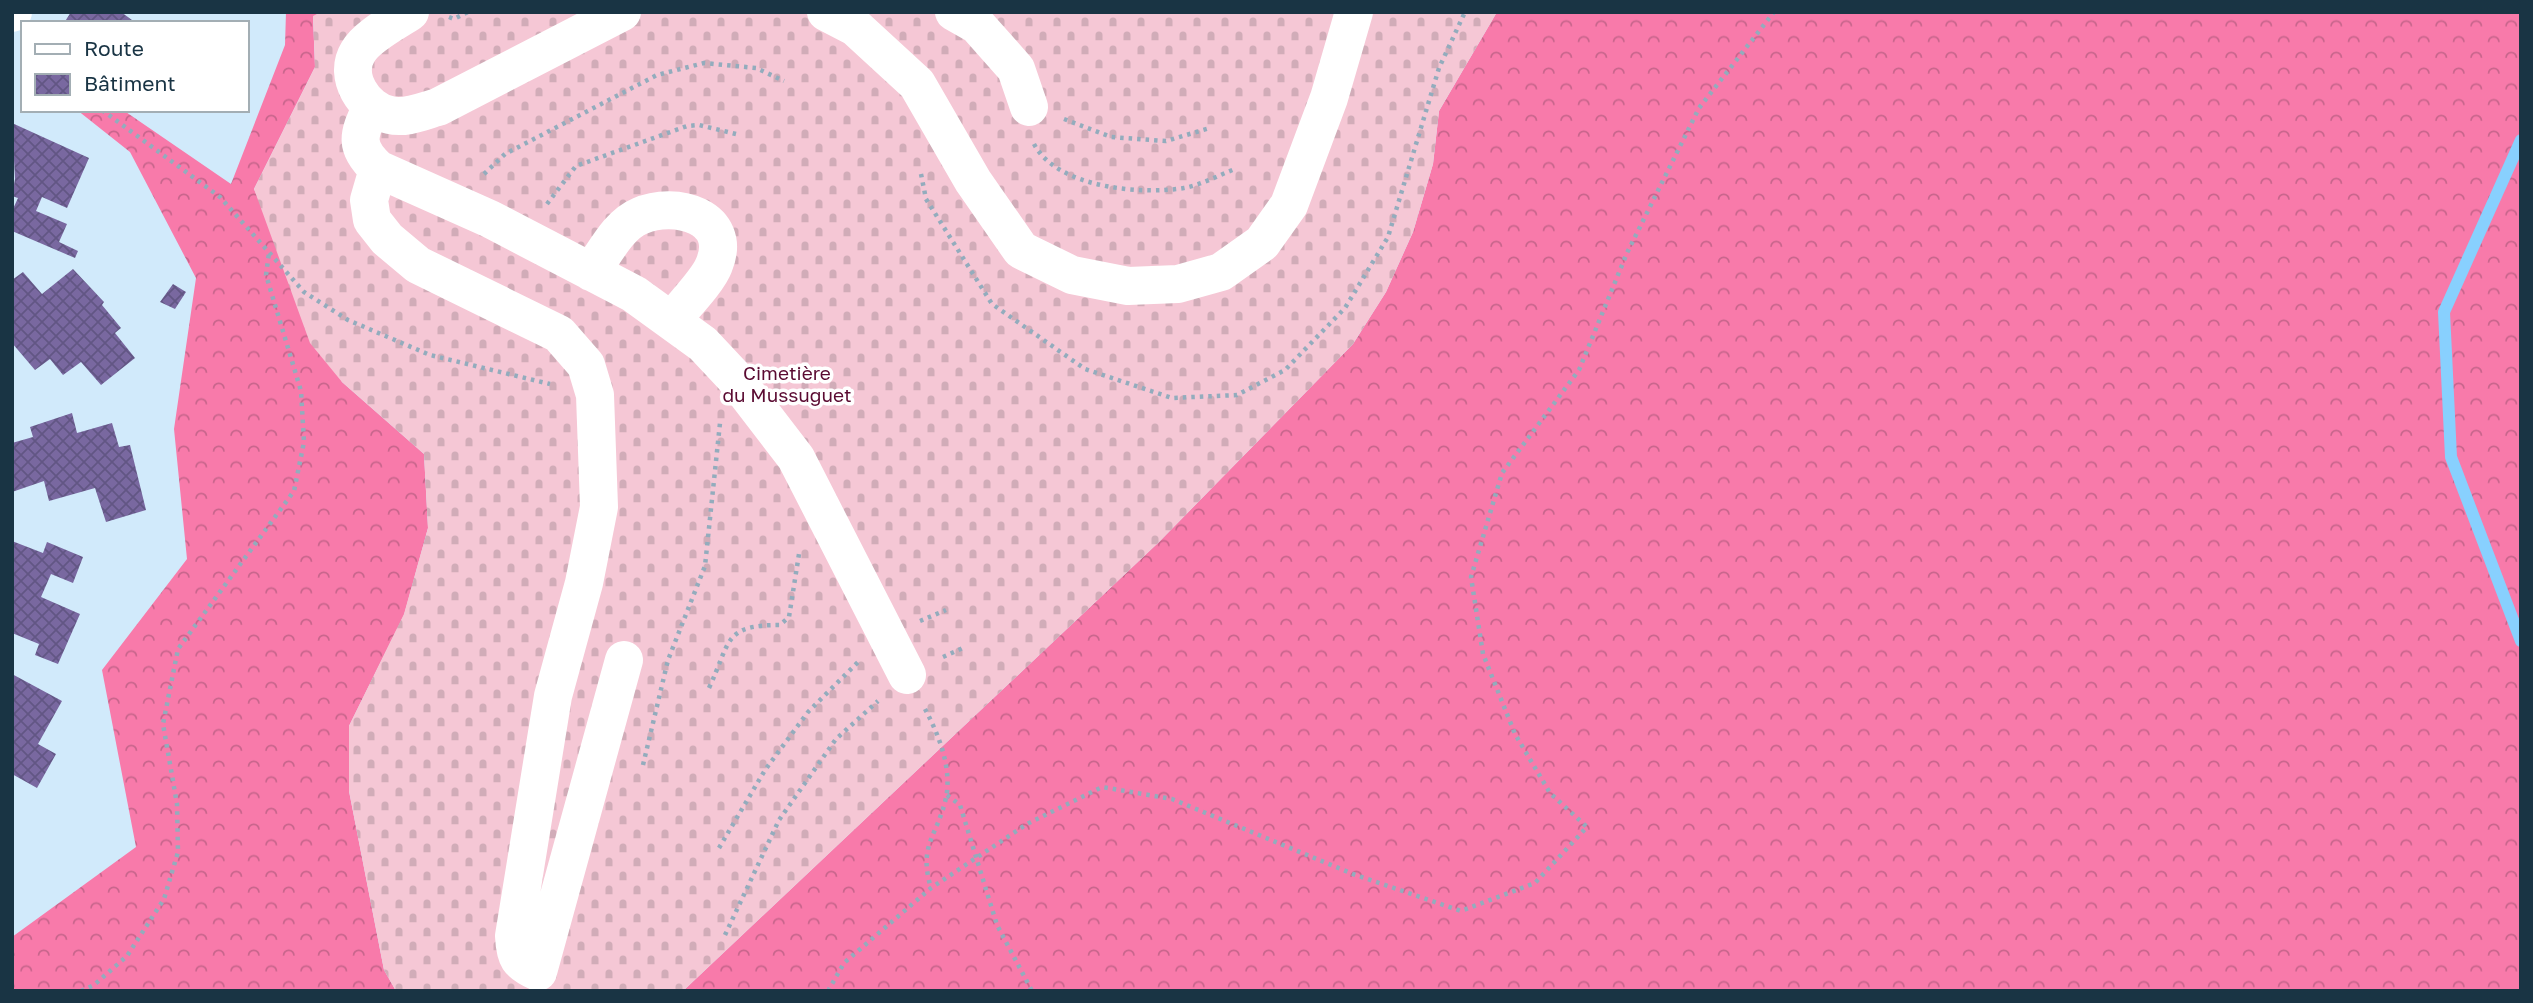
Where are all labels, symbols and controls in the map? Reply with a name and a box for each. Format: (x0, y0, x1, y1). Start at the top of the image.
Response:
legend (21, 21, 248, 112)
text: Route (84, 35, 144, 61)
text: Bâtiment (84, 70, 176, 96)
park label: Cimetière du Mussuguet (722, 361, 852, 406)

